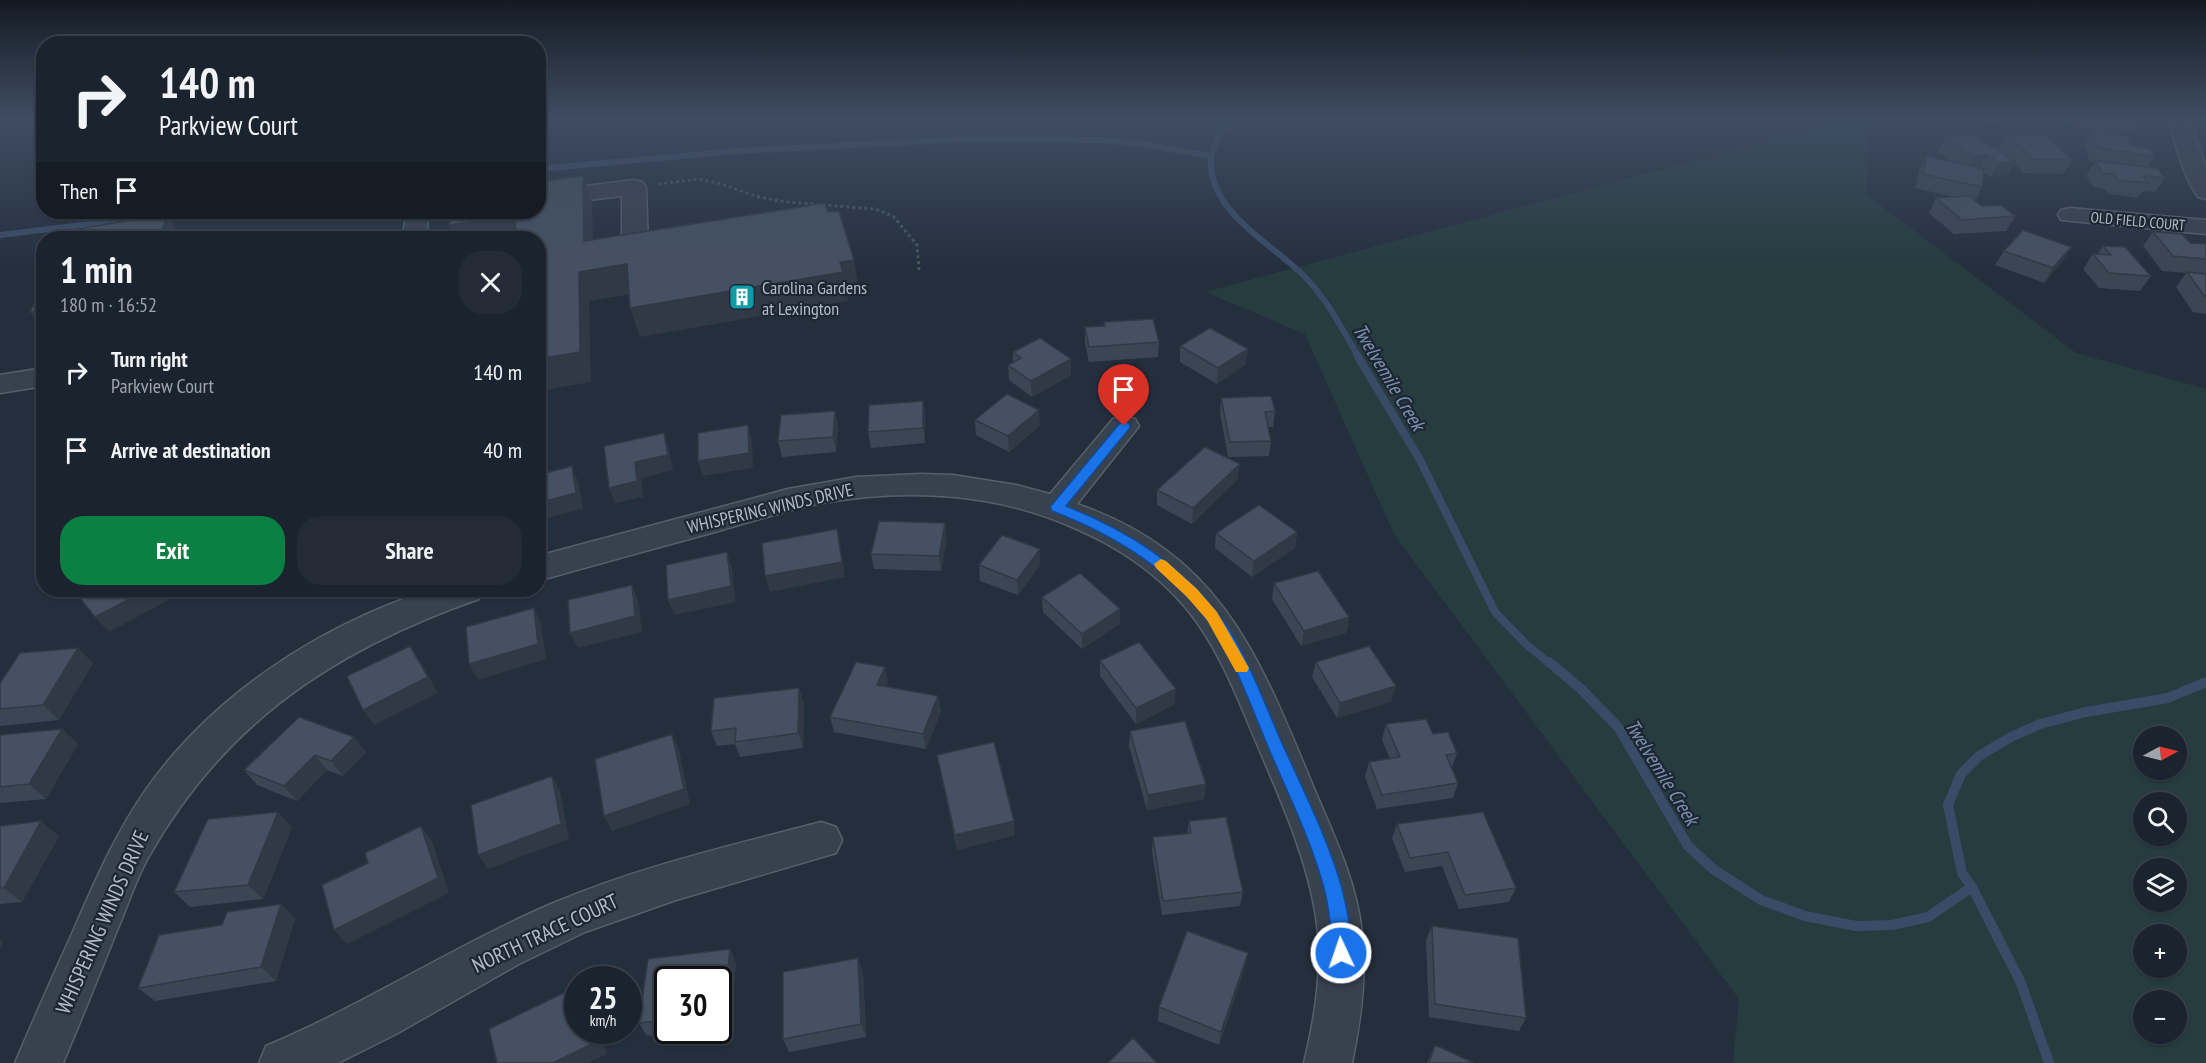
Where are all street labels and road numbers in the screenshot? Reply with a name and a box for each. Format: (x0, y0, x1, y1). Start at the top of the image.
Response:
street label: OLD FIELD COURT (2090, 207, 2186, 235)
street label: WHISPERING WINDS DRIVE (685, 478, 855, 538)
street label: WHISPERING WINDS DRIVE (49, 826, 155, 1018)
street label: NORTH TRACE COURT (468, 887, 623, 979)

